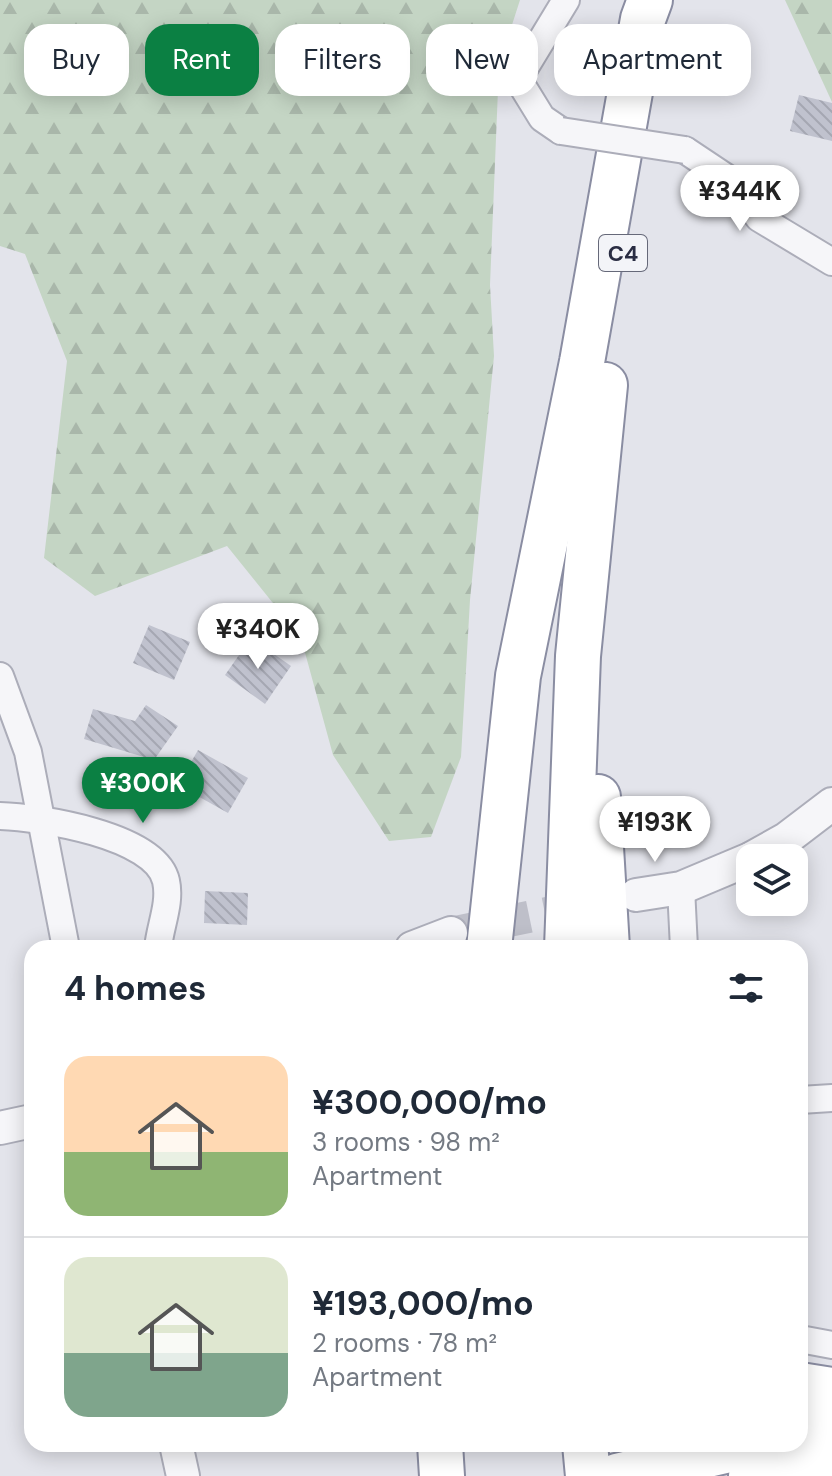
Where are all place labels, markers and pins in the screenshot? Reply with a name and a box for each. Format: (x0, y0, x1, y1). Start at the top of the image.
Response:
pin: ¥344K (684, 165, 796, 233)
pin: ¥340K (202, 603, 314, 671)
pin: ¥300K (87, 757, 199, 825)
pin: ¥193K (599, 796, 711, 864)

